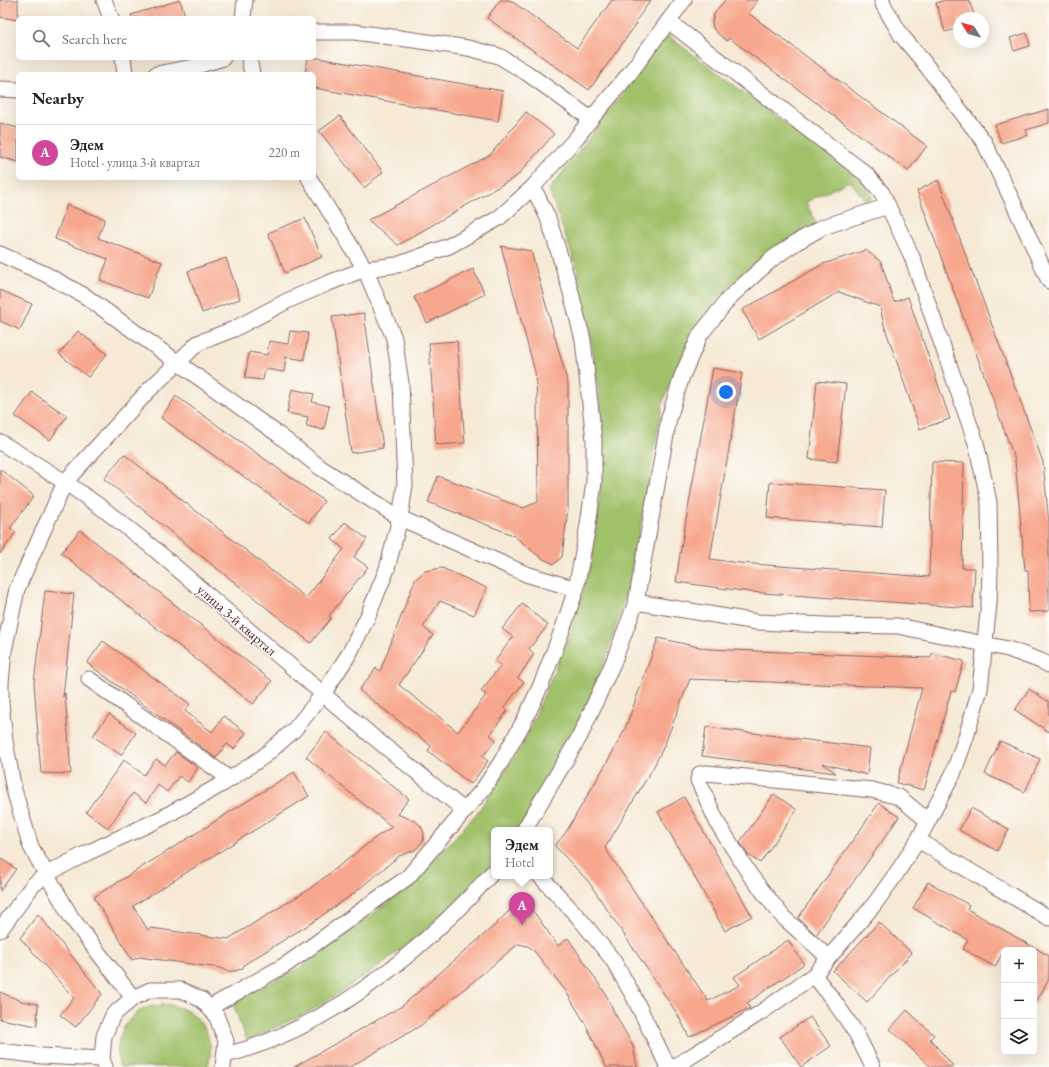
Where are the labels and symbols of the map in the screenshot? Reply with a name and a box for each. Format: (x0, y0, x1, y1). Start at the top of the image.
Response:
north arrow (953, 12, 989, 48)
your location (716, 382, 736, 402)
street label: улица 3-й квартал (193, 580, 281, 660)
pin: A (509, 892, 535, 925)

